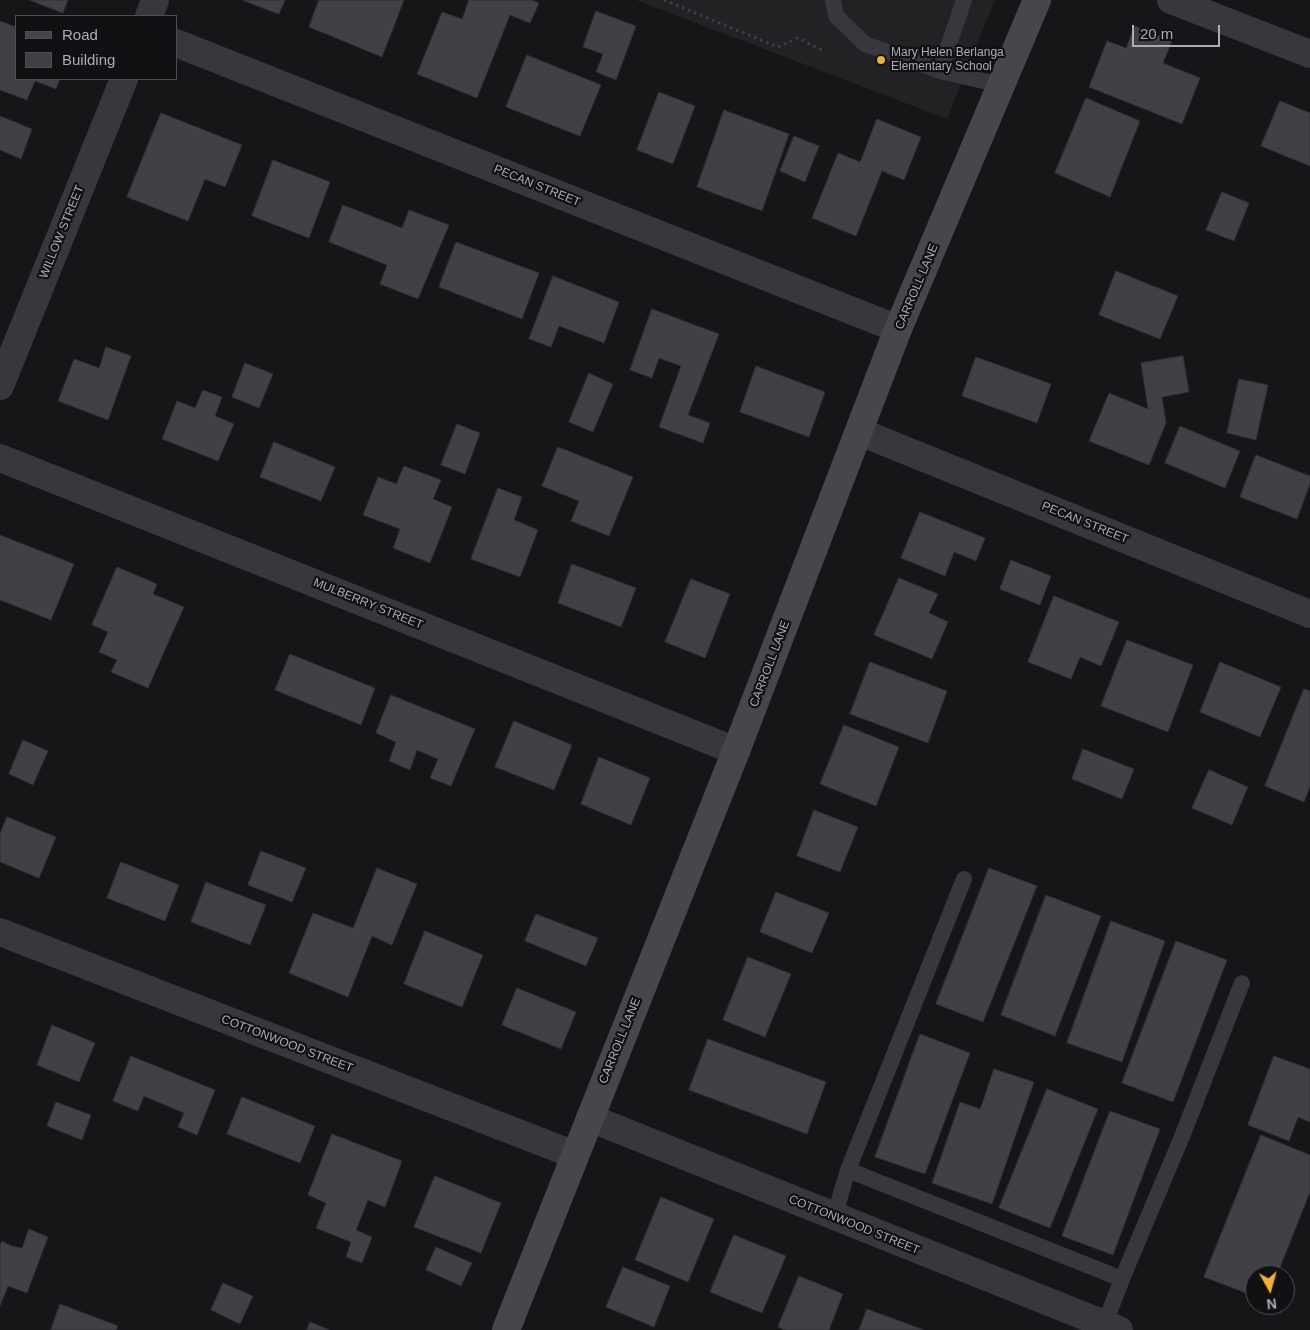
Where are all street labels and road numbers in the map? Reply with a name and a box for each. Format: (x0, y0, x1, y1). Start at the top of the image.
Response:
street label: PECAN STREET (492, 162, 582, 210)
street label: WILLOW STREET (37, 183, 87, 281)
street label: CARROLL LANE (893, 242, 941, 332)
street label: PECAN STREET (1040, 499, 1130, 547)
street label: MULBERRY STREET (311, 575, 425, 633)
street label: CARROLL LANE (747, 619, 793, 709)
street label: CARROLL LANE (596, 996, 644, 1086)
street label: COTTONWOOD STREET (219, 1012, 355, 1076)
street label: COTTONWOOD STREET (787, 1192, 921, 1258)

